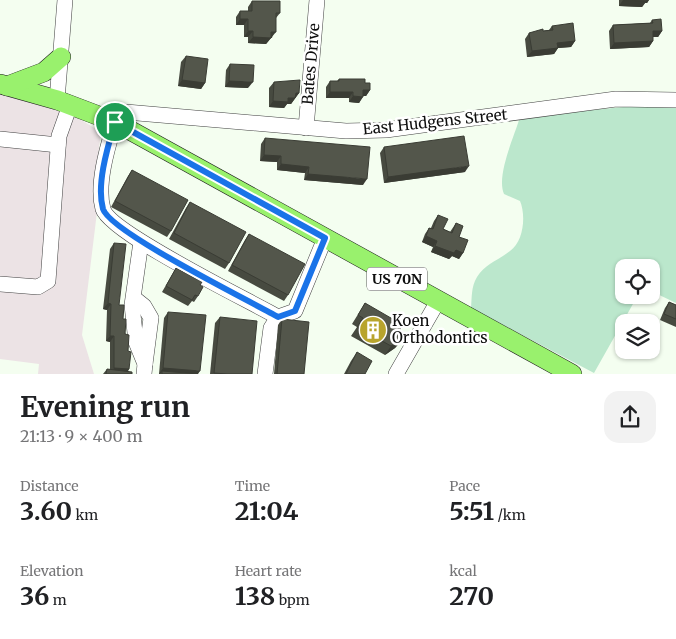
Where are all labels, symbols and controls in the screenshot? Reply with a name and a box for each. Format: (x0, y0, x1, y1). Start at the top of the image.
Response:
street label: Bates Drive (297, 22, 324, 106)
pin (94, 101, 136, 143)
street label: East Hudgens Street (362, 104, 508, 139)
icon: arrive (101, 108, 129, 136)
map controls (615, 259, 660, 359)
button: locate (615, 259, 660, 304)
road number: US 70N (367, 268, 427, 290)
place label: Koen Orthodontics (392, 311, 488, 347)
button: layers (615, 314, 660, 359)
building icon: Koen Orthodontics (358, 315, 388, 345)
text: Evening run (20, 389, 190, 425)
button: share (604, 391, 656, 443)
text: 21:13 · 9 × 400 m (20, 426, 143, 446)
text: Distance (20, 477, 79, 495)
text: Time (235, 477, 270, 495)
text: Pace (449, 477, 480, 495)
text: 3.60 (20, 495, 72, 527)
text: 21:04 (235, 495, 298, 527)
text: 5:51 (449, 495, 494, 527)
text: km (72, 506, 98, 524)
text: /km (494, 506, 526, 524)
text: Elevation (20, 562, 84, 580)
text: Heart rate (235, 562, 302, 580)
text: kcal (449, 562, 477, 580)
text: 36 (20, 580, 49, 612)
text: 138 (235, 580, 275, 612)
text: 270 (449, 580, 494, 612)
text: m (49, 591, 67, 609)
text: bpm (275, 591, 310, 609)

